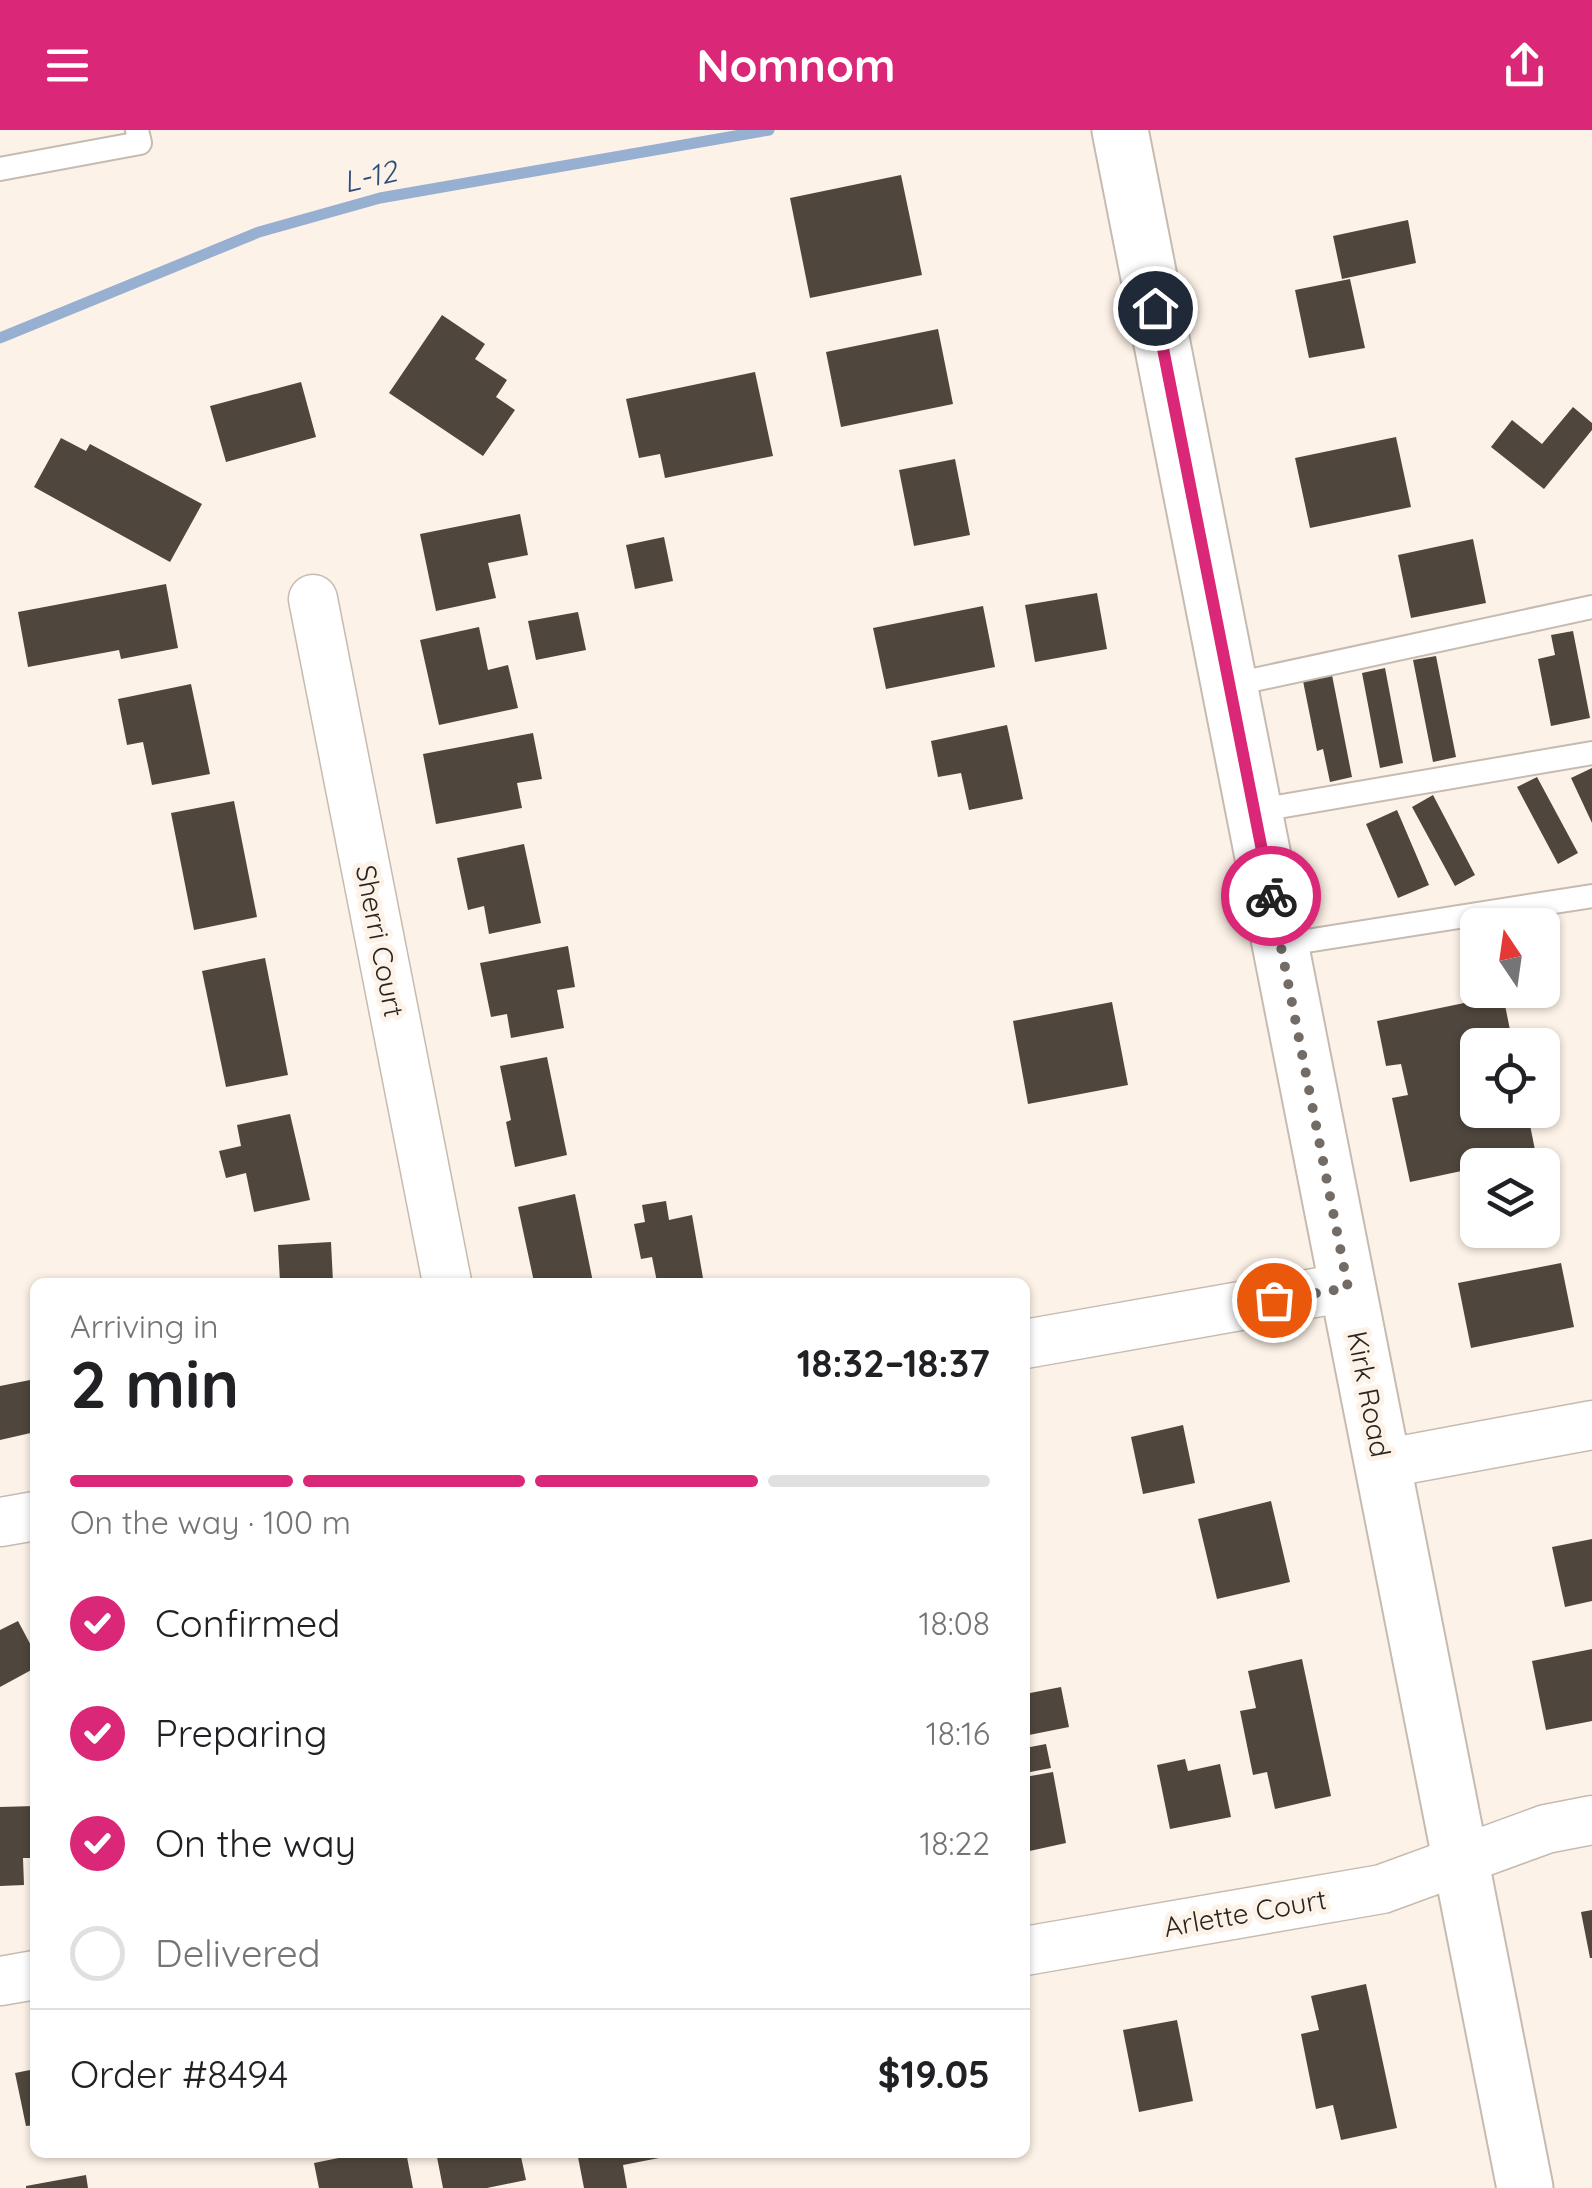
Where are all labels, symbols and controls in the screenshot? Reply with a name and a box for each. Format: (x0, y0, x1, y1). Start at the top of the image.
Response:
text: Nomnom (696, 37, 896, 93)
icon: menu (40, 38, 95, 93)
icon: share (1497, 38, 1552, 93)
water label: L-12 (339, 151, 403, 201)
pin (1113, 266, 1198, 351)
icon: home (1128, 281, 1183, 336)
courier (1221, 846, 1321, 946)
street label: Sherri Court (349, 862, 412, 1020)
icon: bike (1244, 869, 1299, 924)
north arrow (1460, 908, 1560, 1008)
map controls (1460, 908, 1560, 1248)
button: locate (1460, 1028, 1560, 1128)
button: layers (1460, 1148, 1560, 1248)
pin (1232, 1258, 1317, 1343)
icon: bag (1247, 1273, 1302, 1328)
text: Arriving in (70, 1306, 219, 1346)
street label: Kirk Road (1340, 1328, 1399, 1460)
text: 18:32–18:37 (797, 1339, 990, 1387)
text: 2 min (70, 1343, 239, 1424)
text: On the way · 100 m (70, 1502, 351, 1542)
icon: check (70, 1596, 125, 1651)
text: Confirmed (155, 1599, 340, 1647)
text: 18:08 (919, 1603, 990, 1643)
icon: check (70, 1706, 125, 1761)
text: Preparing (155, 1709, 327, 1757)
text: 18:16 (926, 1713, 990, 1753)
icon: check (70, 1816, 125, 1871)
text: On the way (155, 1819, 356, 1867)
text: 18:22 (919, 1823, 990, 1863)
street label: Arlette Court (1161, 1881, 1329, 1944)
text: Delivered (155, 1929, 321, 1977)
text: Order #8494 (70, 2050, 288, 2098)
text: $19.05 (878, 2050, 990, 2098)

